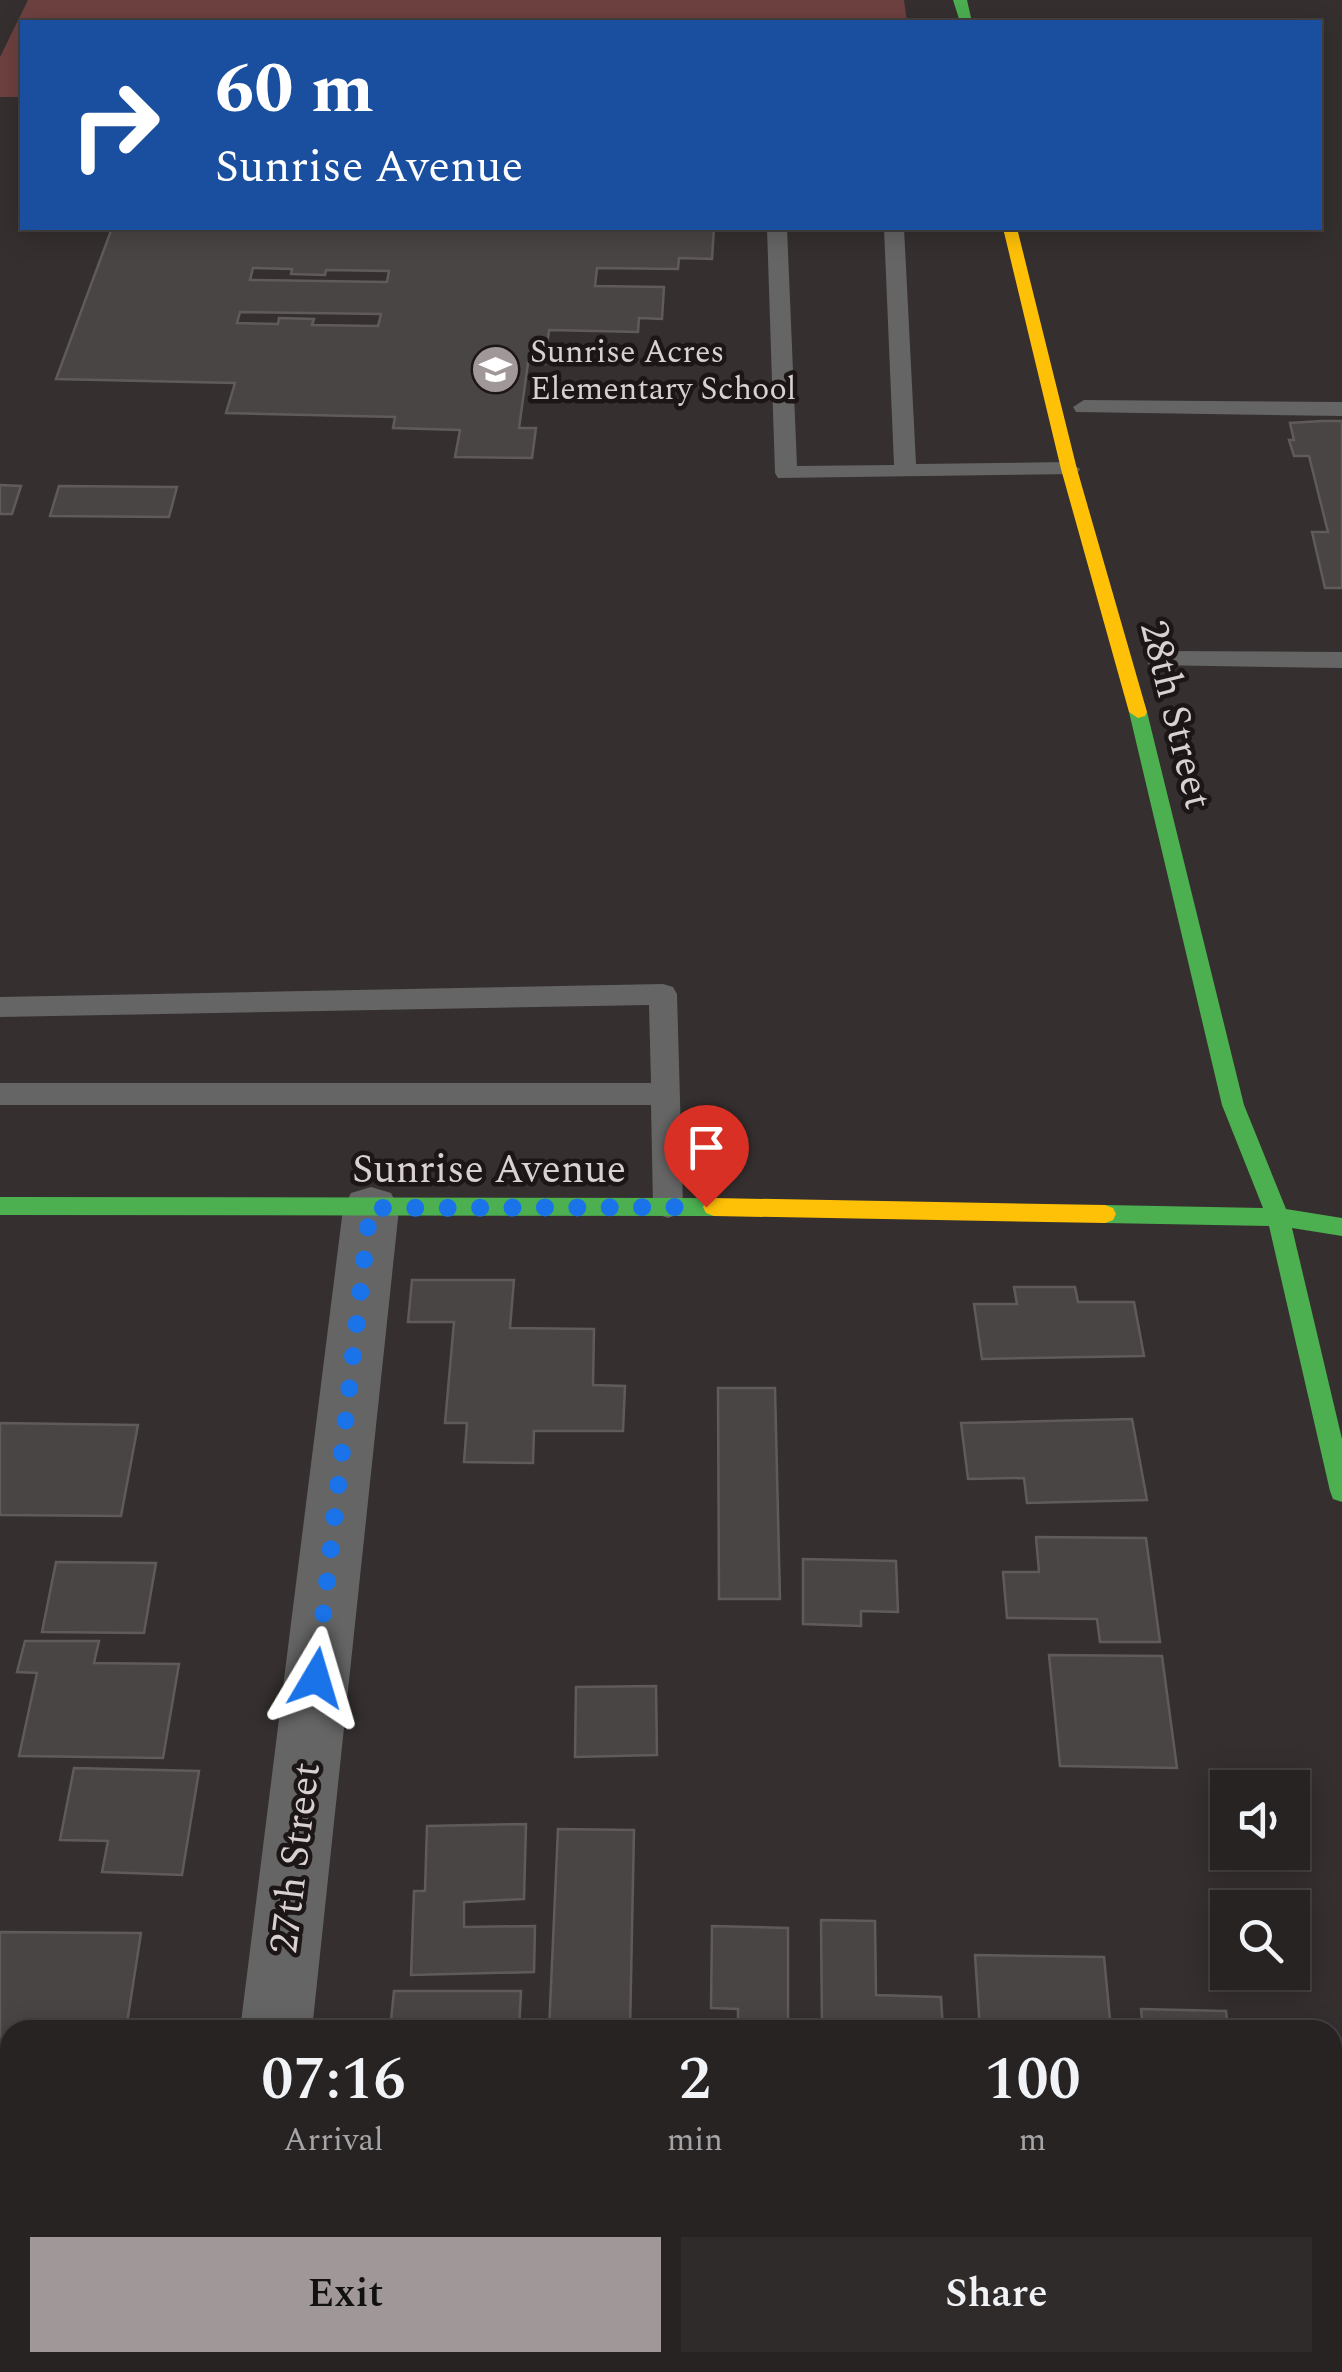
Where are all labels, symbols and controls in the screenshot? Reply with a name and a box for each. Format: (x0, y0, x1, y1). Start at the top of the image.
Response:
text: 60 m (215, 37, 374, 143)
icon: right (50, 60, 180, 190)
text: Sunrise Avenue (215, 133, 523, 202)
place label: Sunrise Acres Elementary School (530, 328, 796, 414)
school or university icon: Sunrise Acres Elementary School (469, 344, 521, 396)
street label: 28th Street (1122, 614, 1228, 816)
pin (664, 1105, 749, 1208)
icon: arrive (679, 1120, 734, 1175)
street label: Sunrise Avenue (352, 1140, 626, 1201)
position arrow (264, 1626, 368, 1730)
street label: 27th Street (254, 1759, 338, 1957)
map controls (1210, 1770, 1310, 1990)
button: sound (1210, 1770, 1310, 1870)
button: search (1210, 1890, 1310, 1990)
text: 07:16 (261, 2034, 406, 2126)
text: 2 (679, 2034, 711, 2126)
text: 100 (984, 2034, 1081, 2126)
text: Arrival (284, 2116, 383, 2165)
text: min (667, 2116, 723, 2165)
text: m (1019, 2116, 1046, 2165)
button: Exit (30, 2237, 661, 2352)
button: Share (681, 2237, 1312, 2352)

